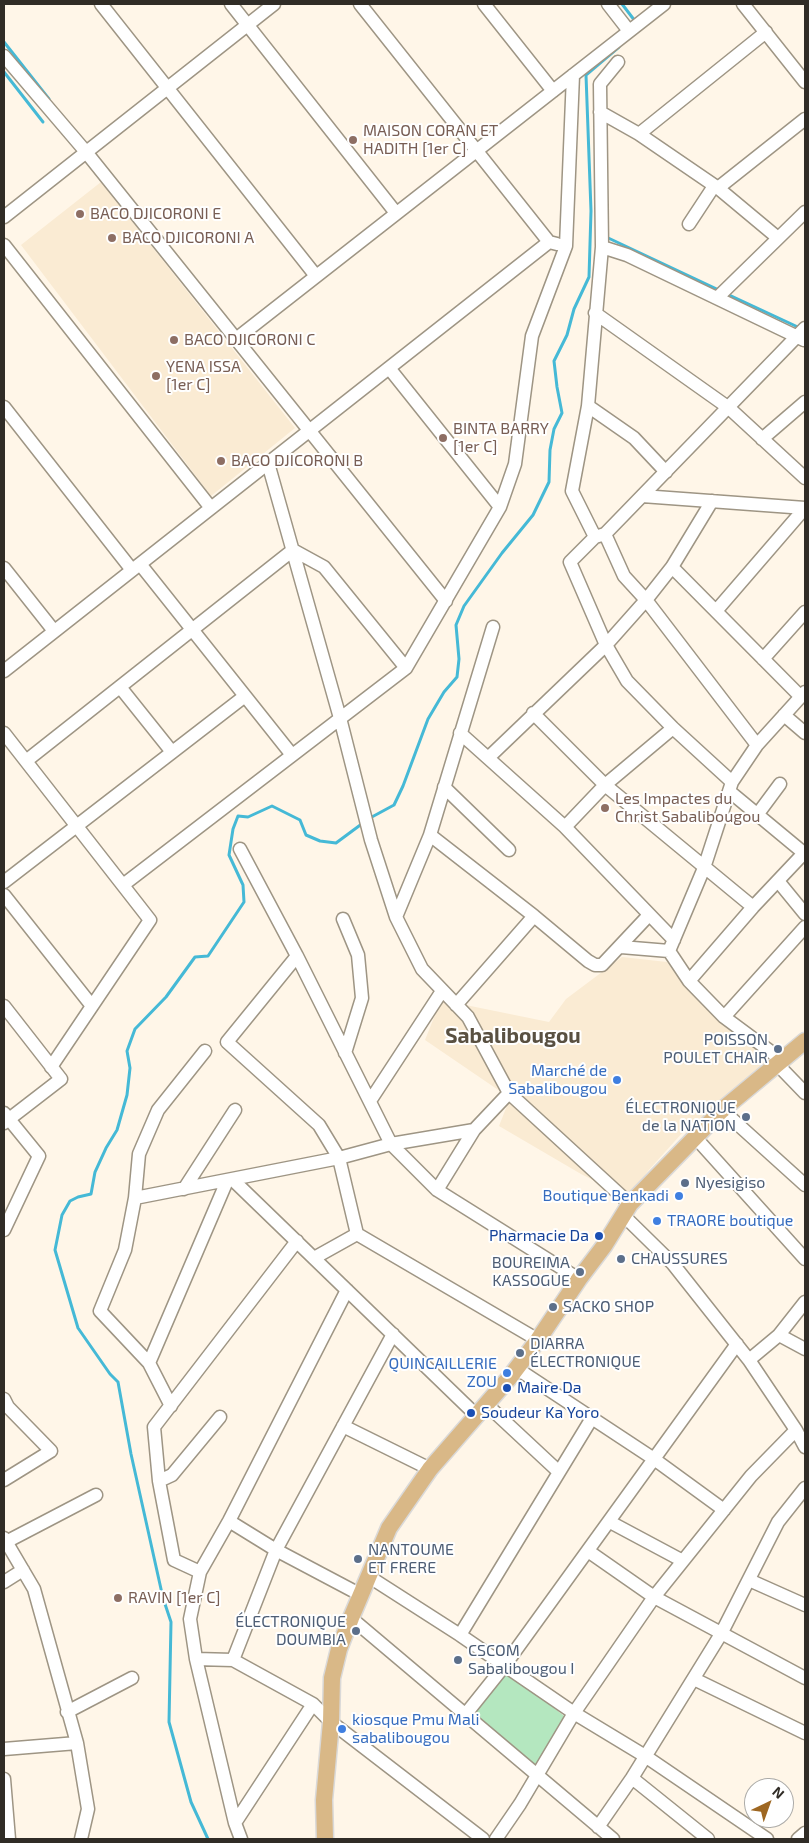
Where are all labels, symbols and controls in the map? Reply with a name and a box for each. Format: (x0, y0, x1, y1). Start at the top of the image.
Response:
place label: MAISON CORAN ET HADITH [1er C] (363, 121, 498, 159)
marker: MAISON CORAN ET HADITH [1er C] (347, 134, 359, 146)
place label: BACO DJICORONI E (90, 204, 221, 224)
marker: BACO DJICORONI E (74, 208, 86, 220)
place label: BACO DJICORONI A (122, 228, 254, 248)
marker: BACO DJICORONI A (106, 232, 118, 244)
place label: BACO DJICORONI C (184, 330, 315, 350)
marker: BACO DJICORONI C (168, 334, 180, 346)
place label: YENA ISSA [1er C] (166, 357, 241, 395)
marker: YENA ISSA [1er C] (150, 370, 162, 382)
place label: BINTA BARRY [1er C] (453, 419, 549, 457)
marker: BINTA BARRY [1er C] (437, 432, 449, 444)
place label: BACO DJICORONI B (231, 451, 363, 471)
marker: BACO DJICORONI B (215, 455, 227, 467)
place label: Les Impactes du Christ Sabalibougou (615, 789, 760, 827)
marker: Les Impactes du Christ Sabalibougou (599, 802, 611, 814)
district label: Sabalibougou (445, 1023, 581, 1049)
place label: POISSON POULET CHAIR (663, 1030, 768, 1068)
marker: POISSON POULET CHAIR (772, 1043, 784, 1055)
place label: Marché de Sabalibougou (508, 1061, 607, 1099)
marker: Marché de Sabalibougou (611, 1074, 623, 1086)
place label: ÉLECTRONIQUE de la NATION (625, 1098, 736, 1136)
marker: ÉLECTRONIQUE de la NATION (740, 1111, 752, 1123)
place label: Nyesigiso (695, 1173, 765, 1193)
marker: Nyesigiso (679, 1177, 691, 1189)
place label: Boutique Benkadi (543, 1186, 669, 1206)
marker: Boutique Benkadi (673, 1190, 685, 1202)
place label: TRAORE boutique (667, 1211, 793, 1231)
marker: TRAORE boutique (651, 1215, 663, 1227)
place label: Pharmacie Da (489, 1226, 589, 1246)
marker: Pharmacie Da (593, 1230, 605, 1242)
place label: CHAUSSURES (631, 1249, 728, 1269)
place label: BOUREIMA KASSOGUE (492, 1253, 570, 1291)
marker: CHAUSSURES (615, 1253, 627, 1265)
marker: BOUREIMA KASSOGUE (574, 1266, 586, 1278)
place label: SACKO SHOP (563, 1297, 654, 1317)
marker: SACKO SHOP (547, 1301, 559, 1313)
place label: DIARRA ÉLECTRONIQUE (530, 1334, 641, 1372)
marker: DIARRA ÉLECTRONIQUE (514, 1347, 526, 1359)
place label: QUINCAILLERIE ZOU (388, 1354, 497, 1392)
marker: QUINCAILLERIE ZOU (501, 1367, 513, 1379)
place label: Maire Da (517, 1378, 582, 1398)
marker: Maire Da (501, 1382, 513, 1394)
place label: Soudeur Ka Yoro (481, 1403, 599, 1423)
marker: Soudeur Ka Yoro (465, 1407, 477, 1419)
place label: NANTOUME ET FRERE (368, 1540, 454, 1578)
marker: NANTOUME ET FRERE (352, 1553, 364, 1565)
place label: RAVIN [1er C] (128, 1588, 221, 1608)
marker: RAVIN [1er C] (112, 1592, 124, 1604)
place label: ÉLECTRONIQUE DOUMBIA (235, 1612, 346, 1650)
marker: ÉLECTRONIQUE DOUMBIA (350, 1625, 362, 1637)
place label: CSCOM Sabalibougou I (468, 1641, 575, 1679)
marker: CSCOM Sabalibougou I (452, 1654, 464, 1666)
place label: kiosque Pmu Mali sabalibougou (352, 1710, 479, 1748)
marker: kiosque Pmu Mali sabalibougou (336, 1723, 348, 1735)
north arrow (744, 1778, 794, 1828)
text: N (769, 1783, 788, 1802)

